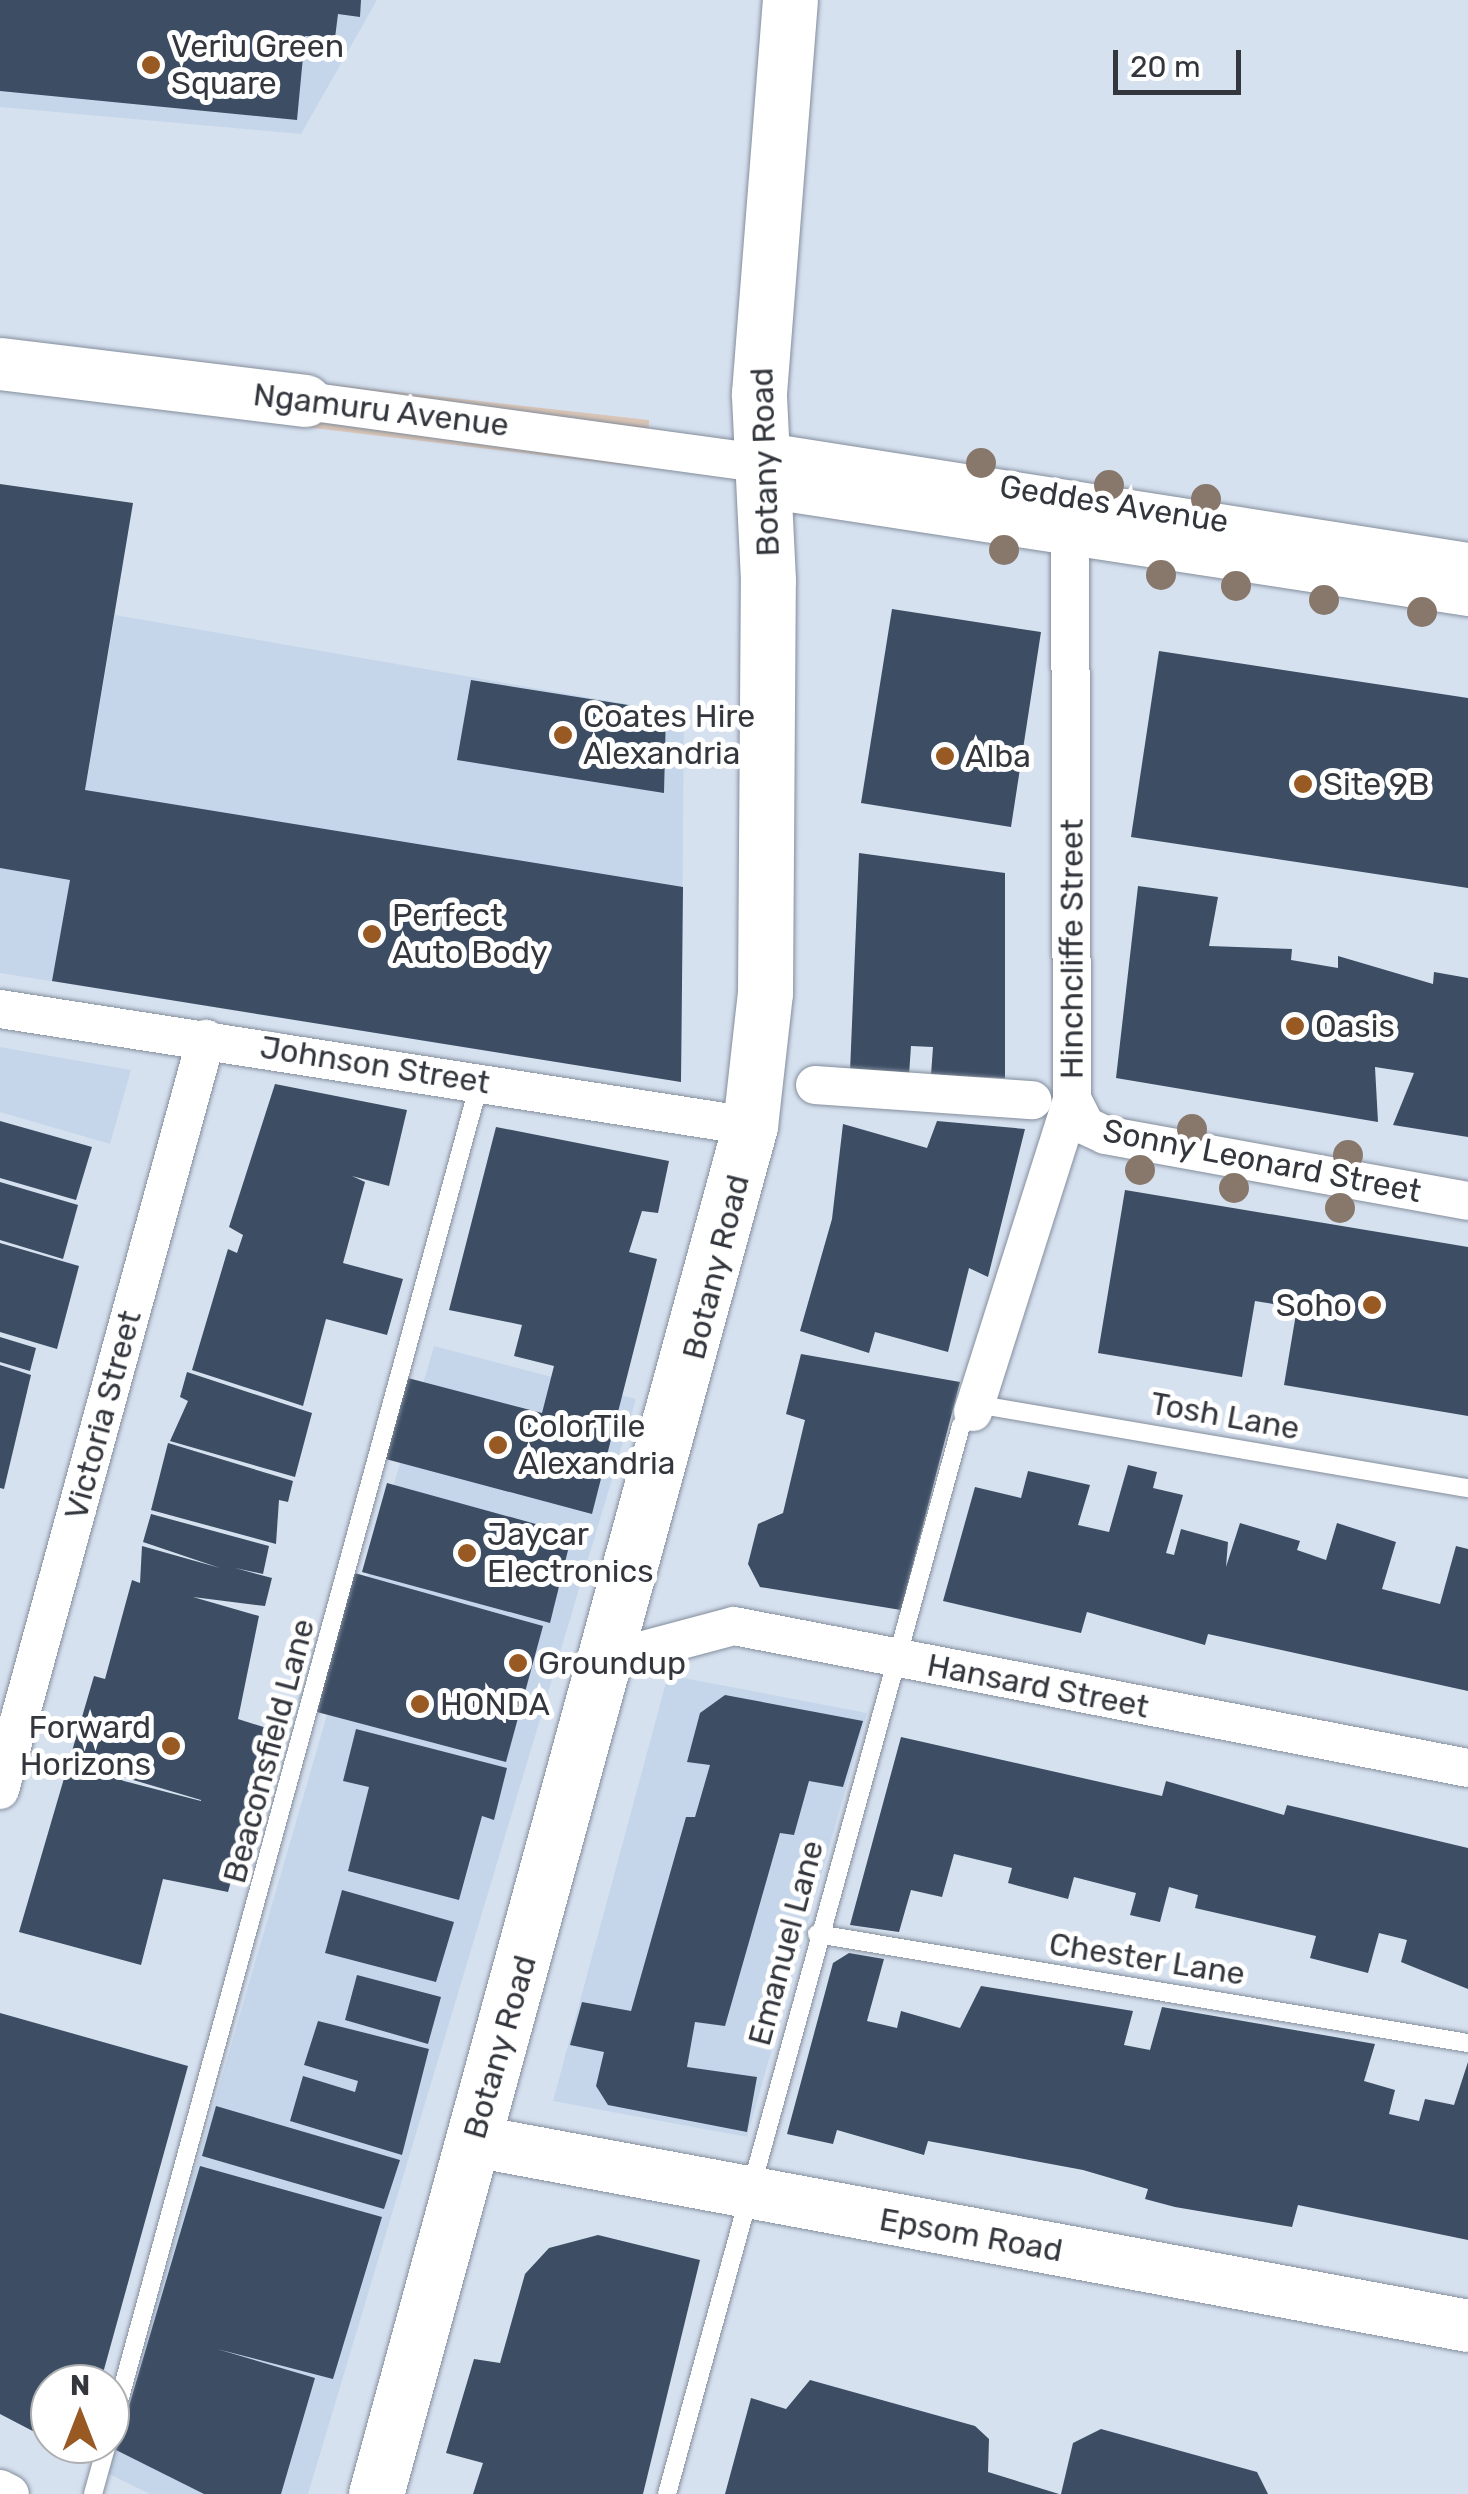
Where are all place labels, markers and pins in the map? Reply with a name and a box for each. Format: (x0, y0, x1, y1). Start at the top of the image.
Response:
place label: Veriu Green Square (171, 28, 344, 103)
marker: Veriu Green Square (140, 54, 162, 76)
place label: Coates Hire Alexandria (583, 698, 755, 773)
marker: Coates Hire Alexandria (552, 724, 574, 746)
place label: Alba (965, 737, 1031, 775)
marker: Alba (934, 745, 956, 767)
place label: Site 9B (1323, 765, 1429, 803)
marker: Site 9B (1292, 773, 1314, 795)
place label: Perfect Auto Body (392, 897, 548, 972)
marker: Perfect Auto Body (361, 923, 383, 945)
place label: Oasis (1315, 1007, 1395, 1045)
marker: Oasis (1284, 1015, 1306, 1037)
place label: Soho (1276, 1286, 1352, 1324)
marker: Soho (1361, 1294, 1383, 1316)
place label: ColorTile Alexandria (518, 1408, 676, 1483)
marker: ColorTile Alexandria (487, 1434, 509, 1456)
place label: Jaycar Electronics (487, 1516, 654, 1591)
marker: Jaycar Electronics (456, 1542, 478, 1564)
place label: Groundup (538, 1644, 686, 1682)
marker: Groundup (507, 1652, 529, 1674)
place label: HONDA (440, 1685, 550, 1723)
marker: HONDA (409, 1693, 431, 1715)
place label: Forward Horizons (20, 1709, 151, 1784)
marker: Forward Horizons (160, 1735, 182, 1757)

